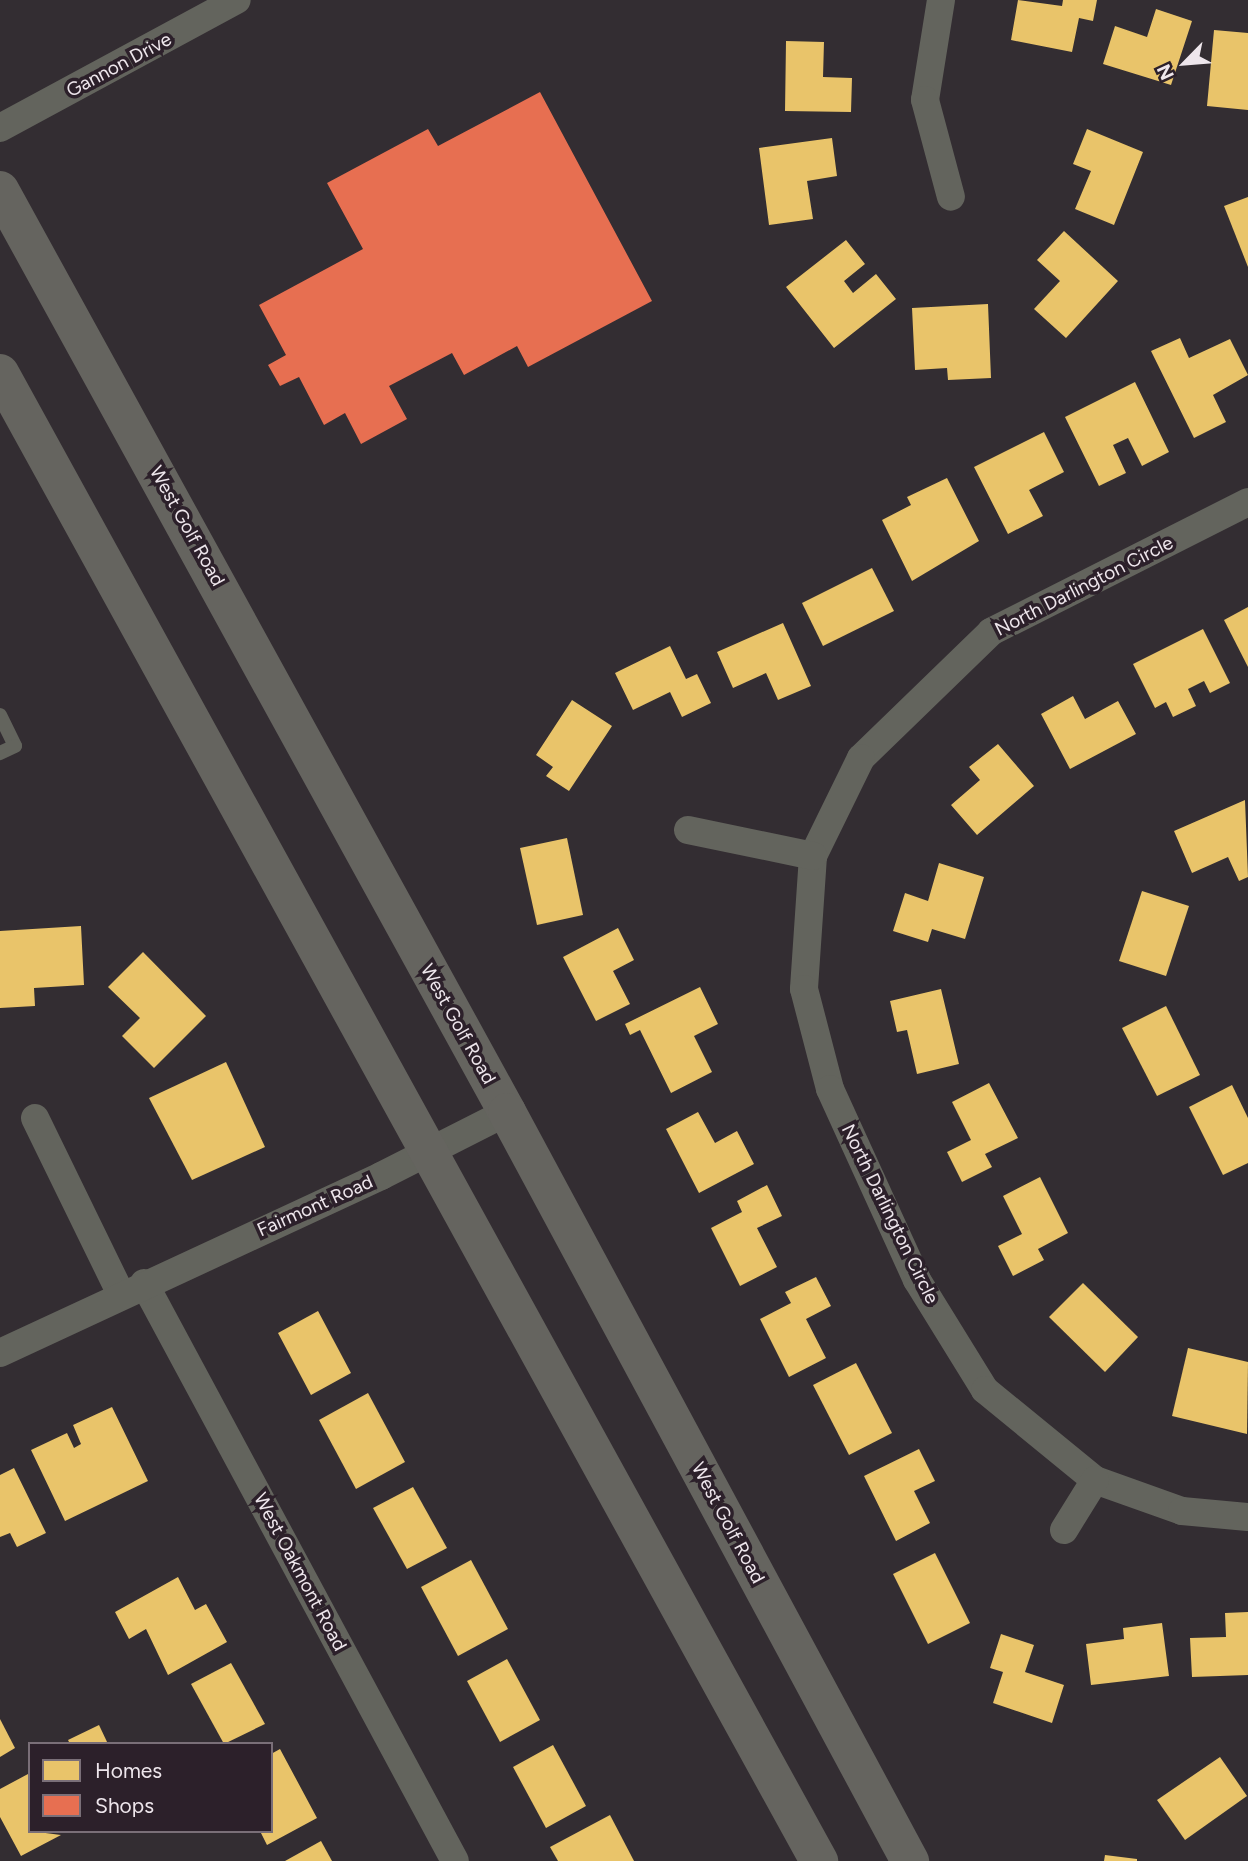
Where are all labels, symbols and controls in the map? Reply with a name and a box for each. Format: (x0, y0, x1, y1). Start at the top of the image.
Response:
street label: Gannon Drive (63, 28, 175, 102)
north arrow (1150, 28, 1220, 98)
text: N (1152, 61, 1179, 84)
street label: West Golf Road (145, 462, 229, 590)
street label: North Darlington Circle (991, 531, 1177, 641)
street label: West Golf Road (416, 960, 500, 1088)
street label: North Darlington Circle (837, 1120, 943, 1308)
street label: Fairmont Road (254, 1170, 376, 1242)
street label: West Golf Road (687, 1459, 769, 1587)
street label: West Oakmont Road (249, 1489, 351, 1655)
legend (28, 1742, 273, 1833)
text: Homes (95, 1758, 162, 1783)
text: Shops (95, 1793, 154, 1818)

